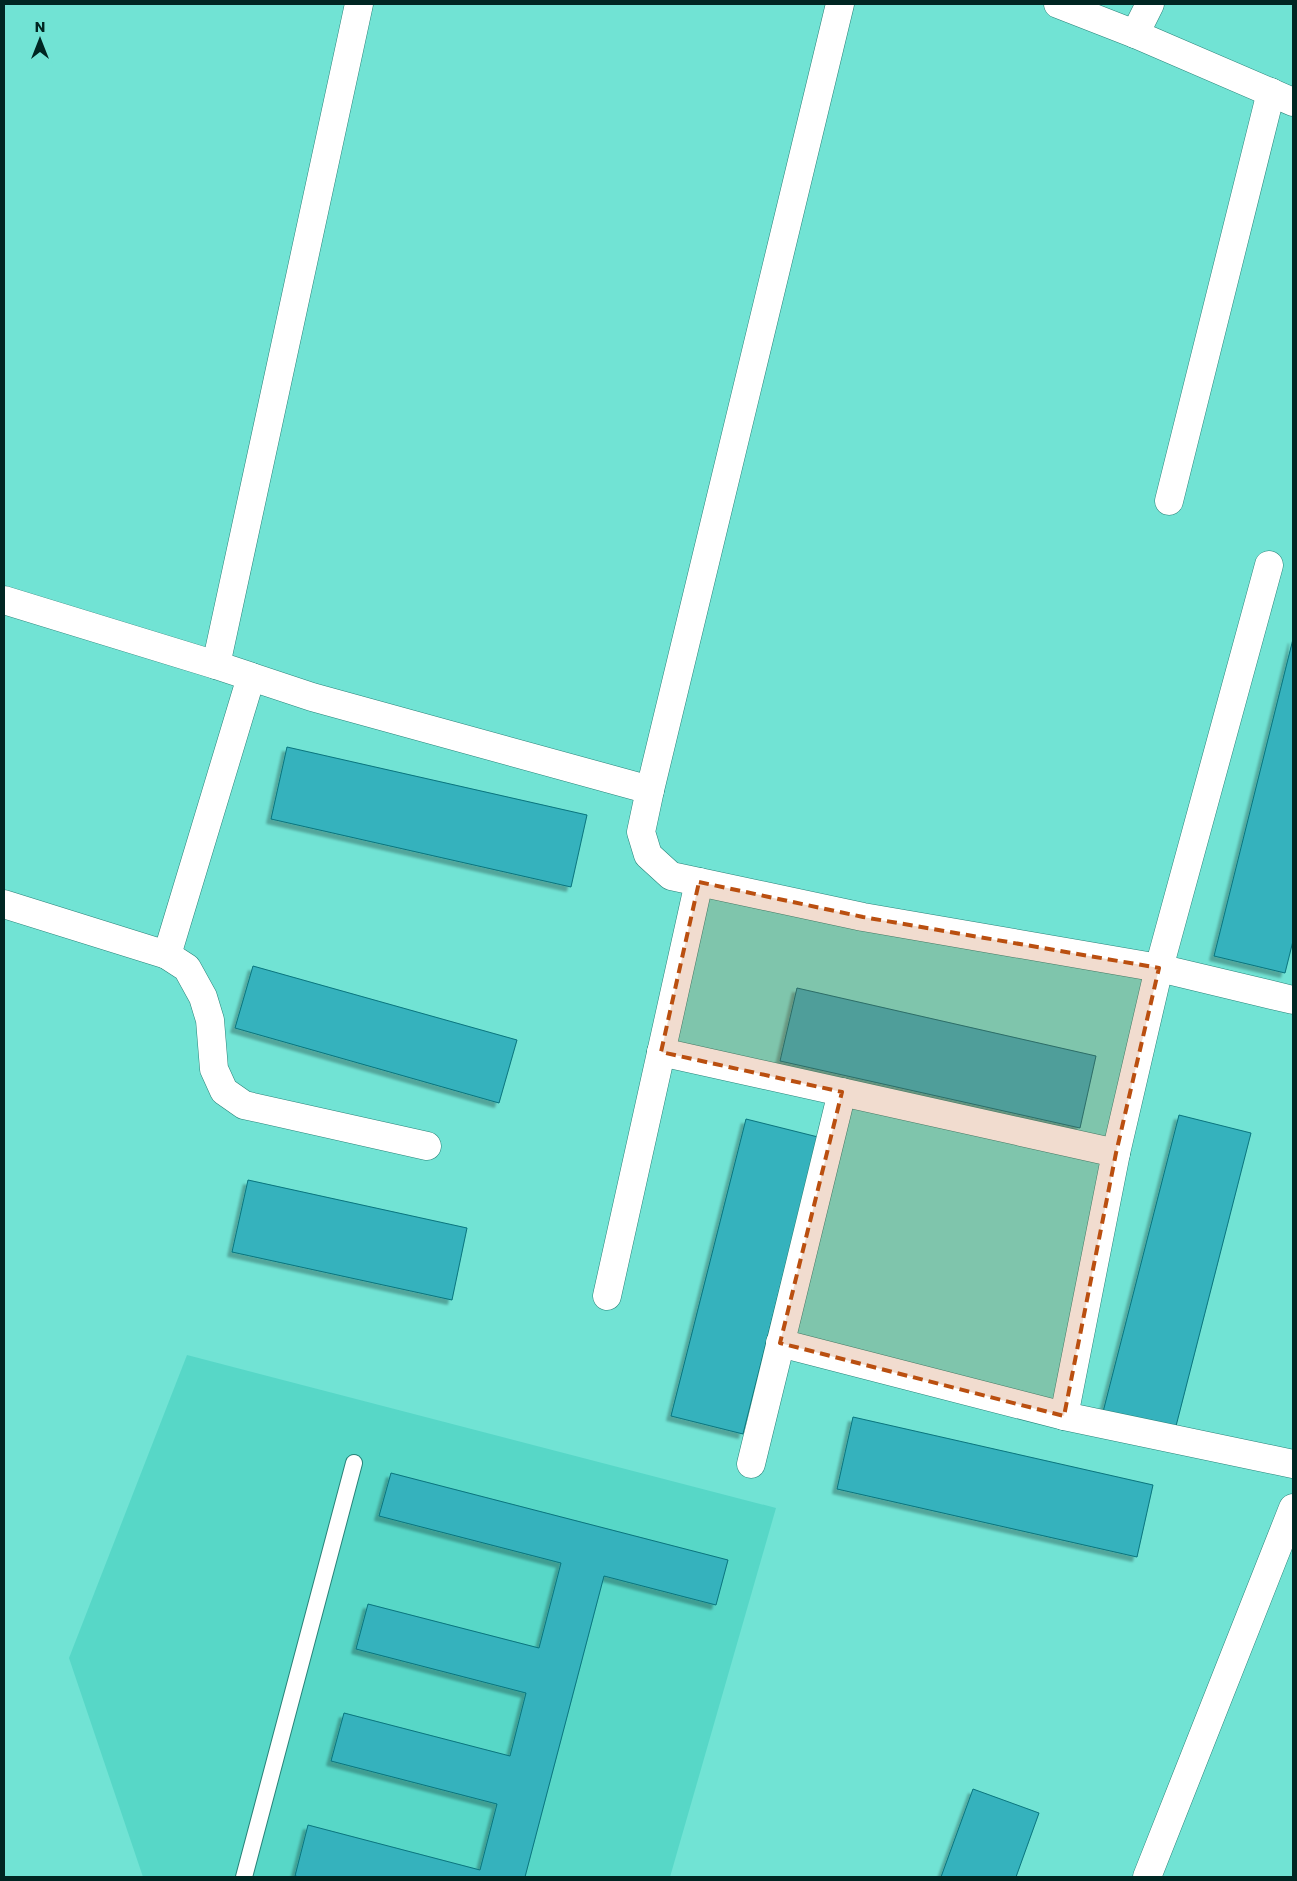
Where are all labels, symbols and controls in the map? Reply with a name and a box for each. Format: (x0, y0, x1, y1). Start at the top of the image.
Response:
north arrow (15, 15, 65, 65)
text: N (35, 17, 45, 37)

